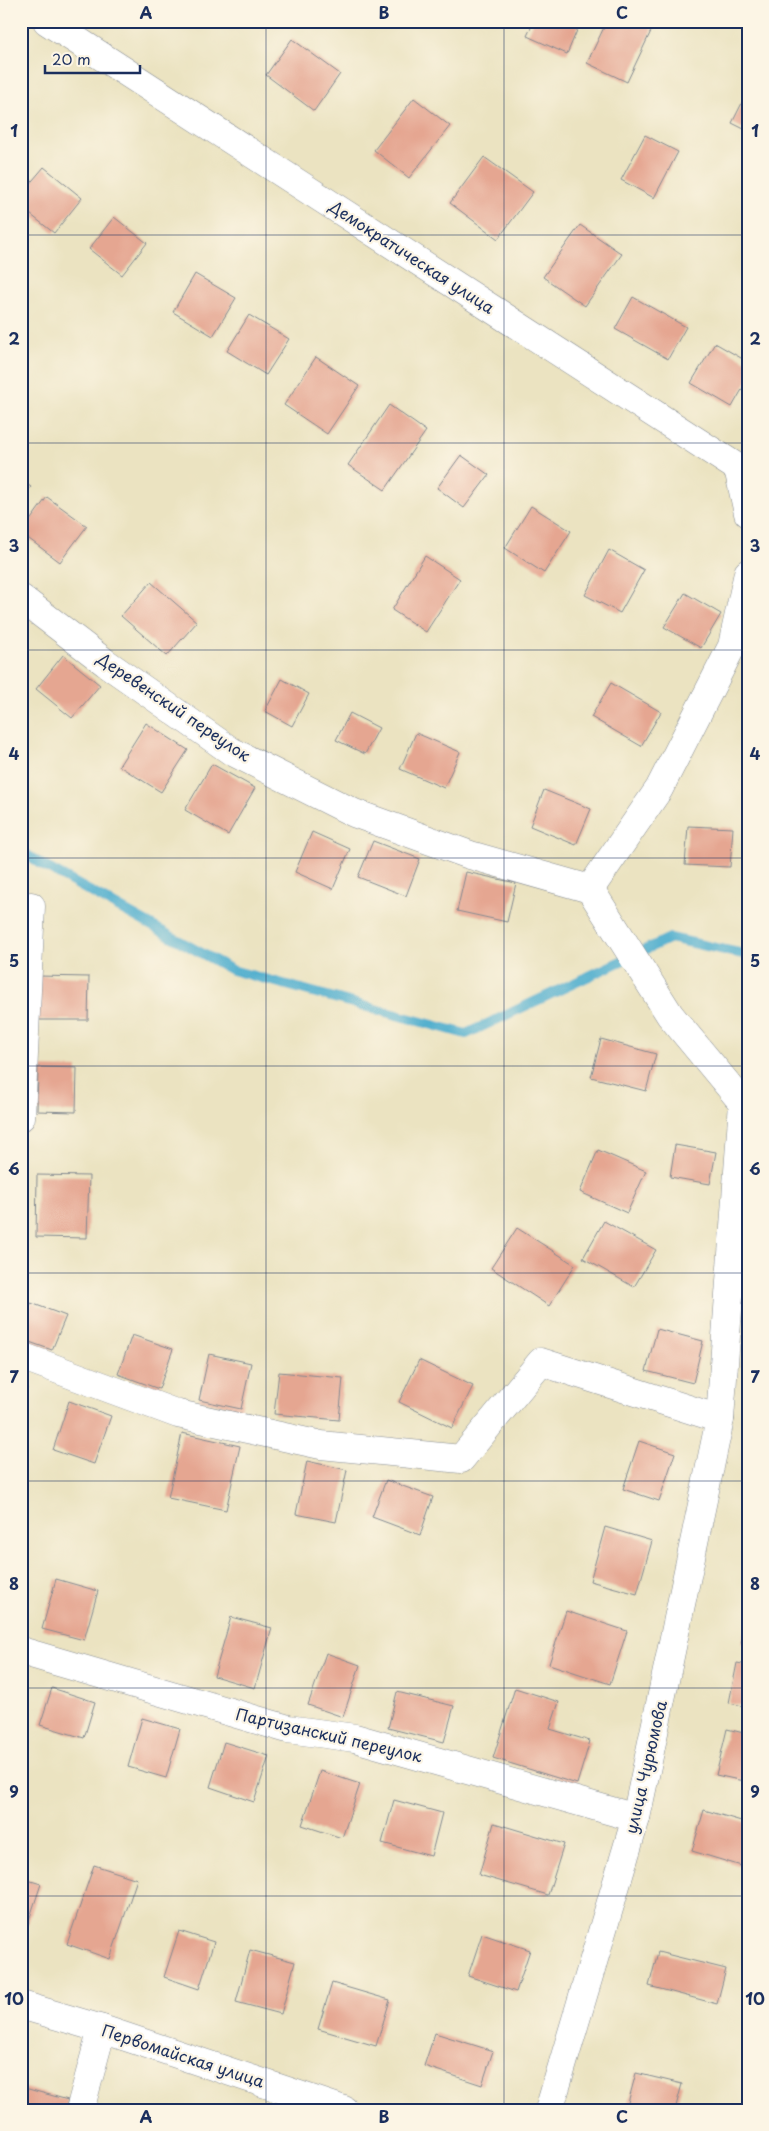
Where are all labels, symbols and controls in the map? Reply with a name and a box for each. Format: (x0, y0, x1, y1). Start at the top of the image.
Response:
text: A (140, 0, 153, 24)
text: B (379, 0, 390, 24)
text: C (616, 0, 628, 24)
scale bar (45, 42, 140, 74)
text: 20 m (52, 47, 91, 70)
text: 1 (10, 118, 18, 142)
text: 1 (751, 118, 759, 142)
street label: Демократическая улица (324, 193, 500, 319)
text: 2 (8, 326, 20, 350)
text: 2 (749, 326, 761, 350)
text: 3 (9, 533, 19, 557)
text: 3 (750, 533, 760, 557)
street label: Деревенский переулок (92, 645, 256, 767)
text: 4 (9, 741, 20, 765)
text: 4 (750, 741, 761, 765)
text: 5 (9, 948, 19, 972)
text: 5 (750, 948, 760, 972)
text: 6 (8, 1156, 20, 1180)
text: 6 (749, 1156, 761, 1180)
text: 7 (9, 1364, 19, 1388)
text: 7 (750, 1364, 760, 1388)
text: 8 (9, 1571, 19, 1595)
text: 8 (750, 1571, 760, 1595)
street label: улица Чурюмова (618, 1698, 672, 1836)
street label: Партизанский переулок (234, 1701, 425, 1767)
text: 9 (9, 1779, 19, 1803)
text: 9 (750, 1779, 760, 1803)
text: 10 (4, 1986, 24, 2010)
text: 10 (745, 1986, 765, 2010)
street label: Первомайская улица (99, 2017, 268, 2093)
text: A (140, 2104, 153, 2128)
text: B (379, 2104, 390, 2128)
text: C (616, 2104, 628, 2128)

